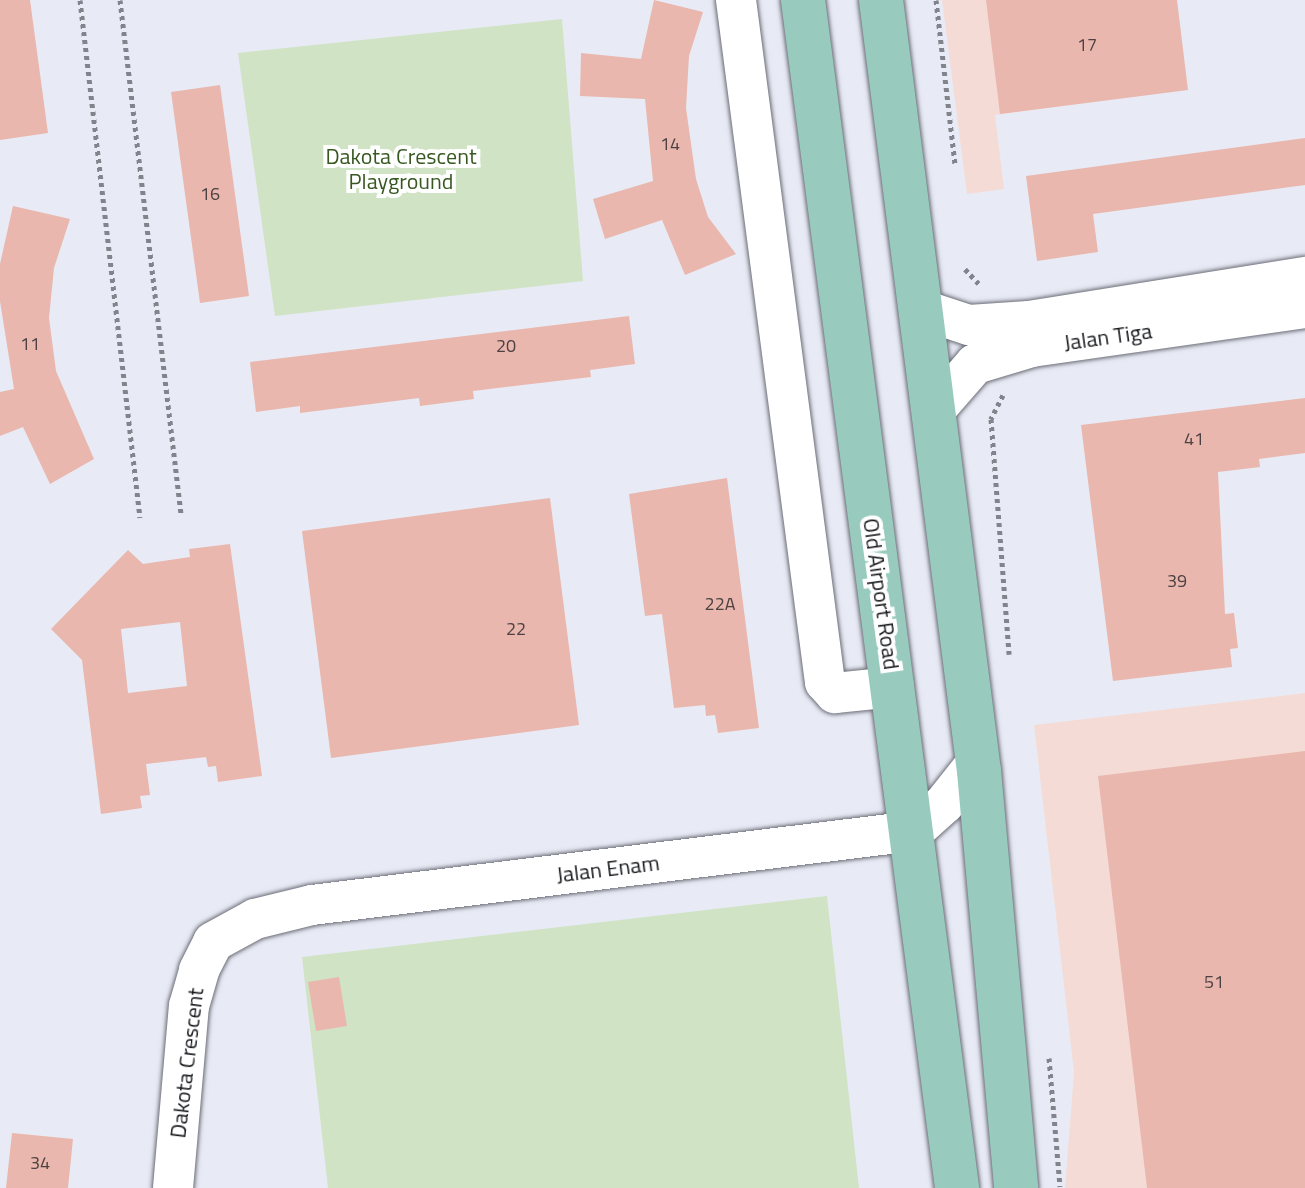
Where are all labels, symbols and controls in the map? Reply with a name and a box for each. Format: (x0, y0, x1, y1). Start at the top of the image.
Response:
house number: 17 (1077, 34, 1097, 56)
house number: 14 (660, 133, 680, 155)
park label: Dakota Crescent Playground (325, 143, 477, 194)
house number: 16 (200, 183, 220, 205)
street label: Jalan Tiga (1062, 318, 1154, 356)
house number: 11 (20, 333, 40, 355)
house number: 20 (496, 335, 516, 357)
house number: 41 (1184, 428, 1204, 450)
street label: Old Airport Road (857, 517, 905, 671)
house number: 39 (1167, 570, 1187, 592)
house number: 22A (705, 593, 735, 615)
house number: 22 (506, 618, 526, 640)
street label: Jalan Enam (555, 850, 661, 888)
house number: 51 (1204, 971, 1224, 993)
street label: Dakota Crescent (165, 986, 209, 1140)
house number: 34 (30, 1152, 50, 1174)

